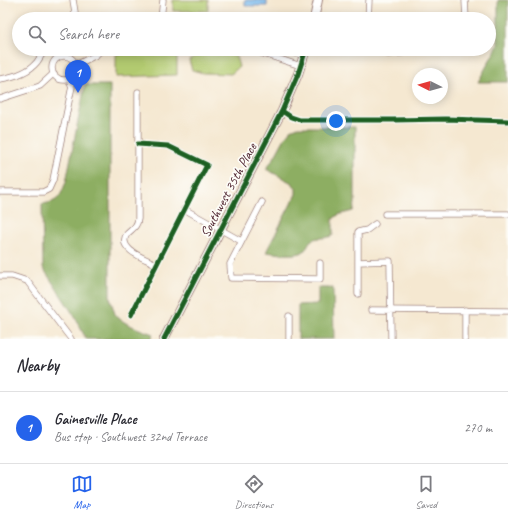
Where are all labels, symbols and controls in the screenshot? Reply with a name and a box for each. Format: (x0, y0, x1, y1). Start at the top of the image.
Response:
search box (12, 12, 496, 56)
icon: search (26, 23, 48, 45)
text: Search here (58, 25, 119, 44)
pin: 1 (65, 60, 91, 93)
north arrow (412, 68, 448, 104)
your location (326, 111, 346, 131)
street label: Southwest 35th Place (197, 139, 261, 240)
text: Nearby (16, 355, 59, 376)
text: Gainesville Place (54, 410, 137, 429)
text: 1 (26, 420, 32, 436)
text: 270 m (464, 420, 492, 436)
text: Bus stop · Southwest 32nd Terrace (54, 429, 207, 445)
tab: Map (71, 473, 93, 511)
tab: Directions (235, 473, 273, 511)
tab: Saved (415, 473, 437, 511)

